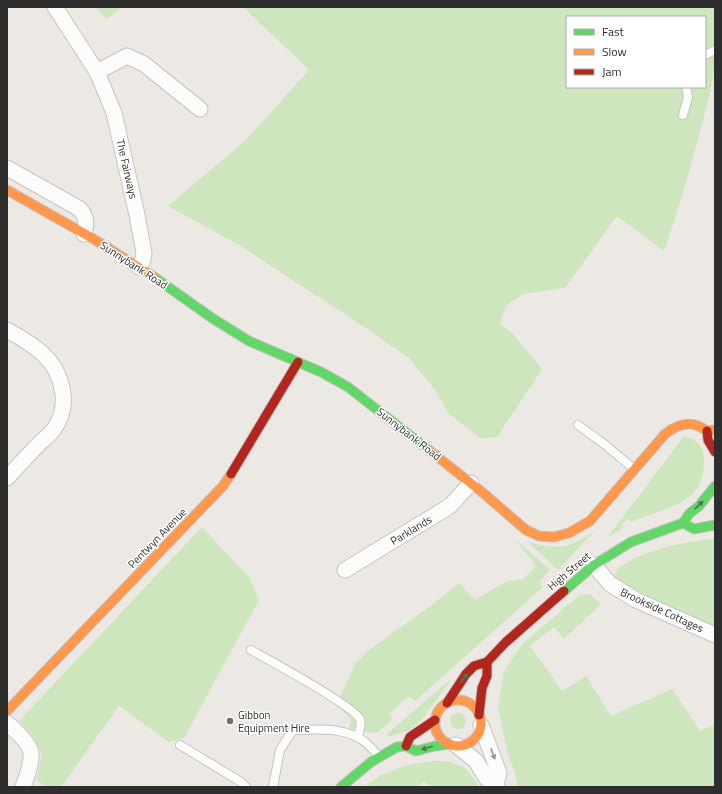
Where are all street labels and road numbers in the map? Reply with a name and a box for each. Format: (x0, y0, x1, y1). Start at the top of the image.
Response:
street label: The Fairways (112, 138, 142, 200)
street label: Sunnybank Road (97, 237, 171, 293)
street label: Sunnybank Road (374, 404, 445, 464)
street label: Pentwyn Avenue (124, 504, 190, 572)
street label: Parklands (387, 511, 435, 549)
street label: High Street (544, 548, 594, 594)
street label: Brookside Cottages (618, 584, 706, 636)

